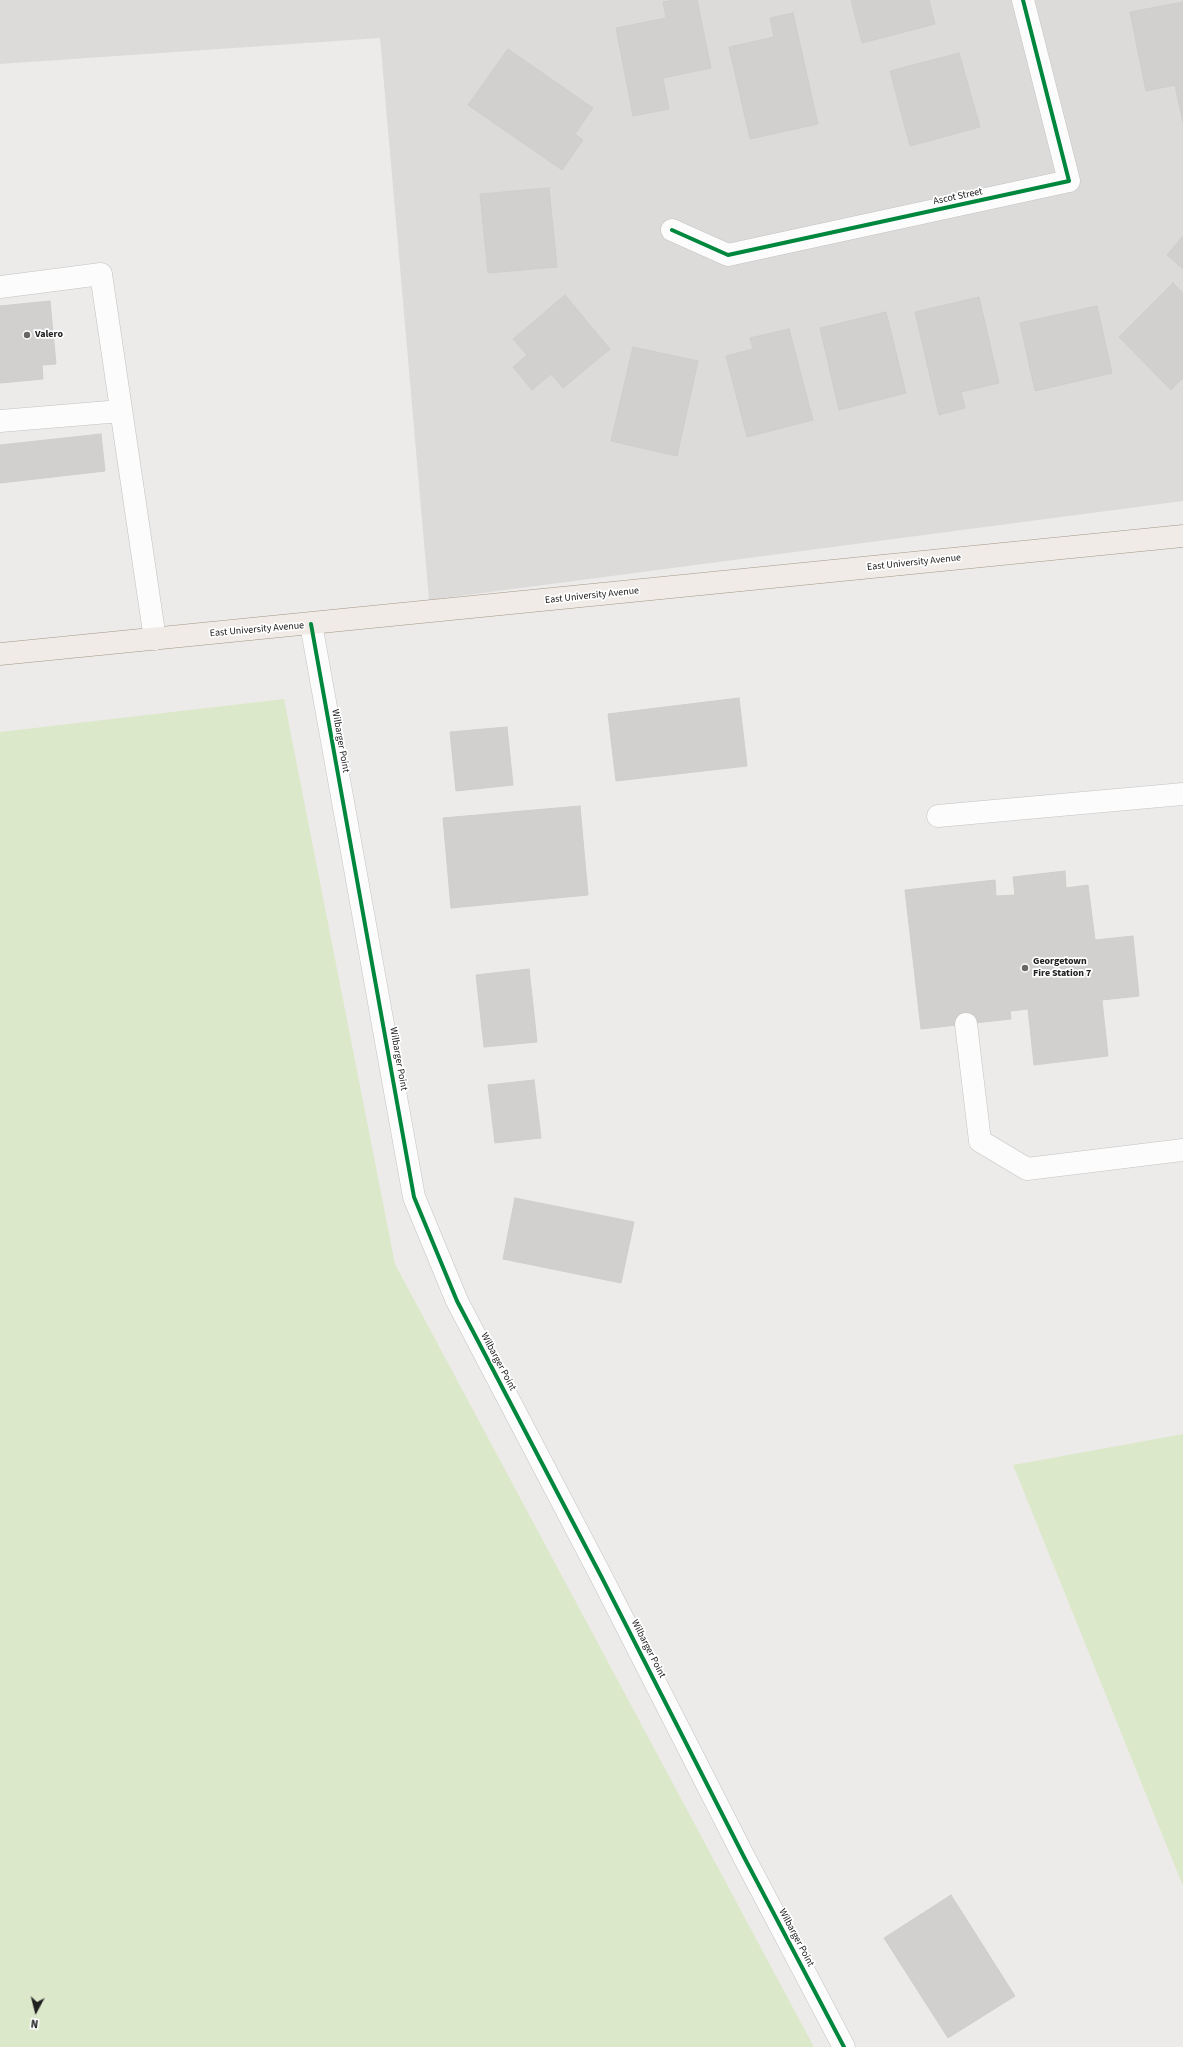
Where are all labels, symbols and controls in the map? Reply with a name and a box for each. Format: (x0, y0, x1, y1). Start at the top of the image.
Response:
street label: Ascot Street (932, 186, 984, 208)
place label: Valero (35, 329, 63, 341)
marker: Valero (22, 330, 32, 340)
street label: East University Avenue (866, 552, 962, 574)
street label: East University Avenue (544, 585, 640, 607)
street label: East University Avenue (209, 620, 305, 640)
street label: Wilbarger Point (329, 708, 351, 774)
place label: Georgetown Fire Station 7 (1033, 956, 1091, 980)
marker: Georgetown Fire Station 7 (1020, 963, 1030, 973)
street label: Wilbarger Point (387, 1026, 409, 1092)
street label: Wilbarger Point (478, 1331, 518, 1393)
street label: Wilbarger Point (628, 1618, 668, 1680)
street label: Wilbarger Point (776, 1907, 816, 1969)
north arrow (16, 1991, 56, 2031)
text: N (30, 2016, 39, 2031)

